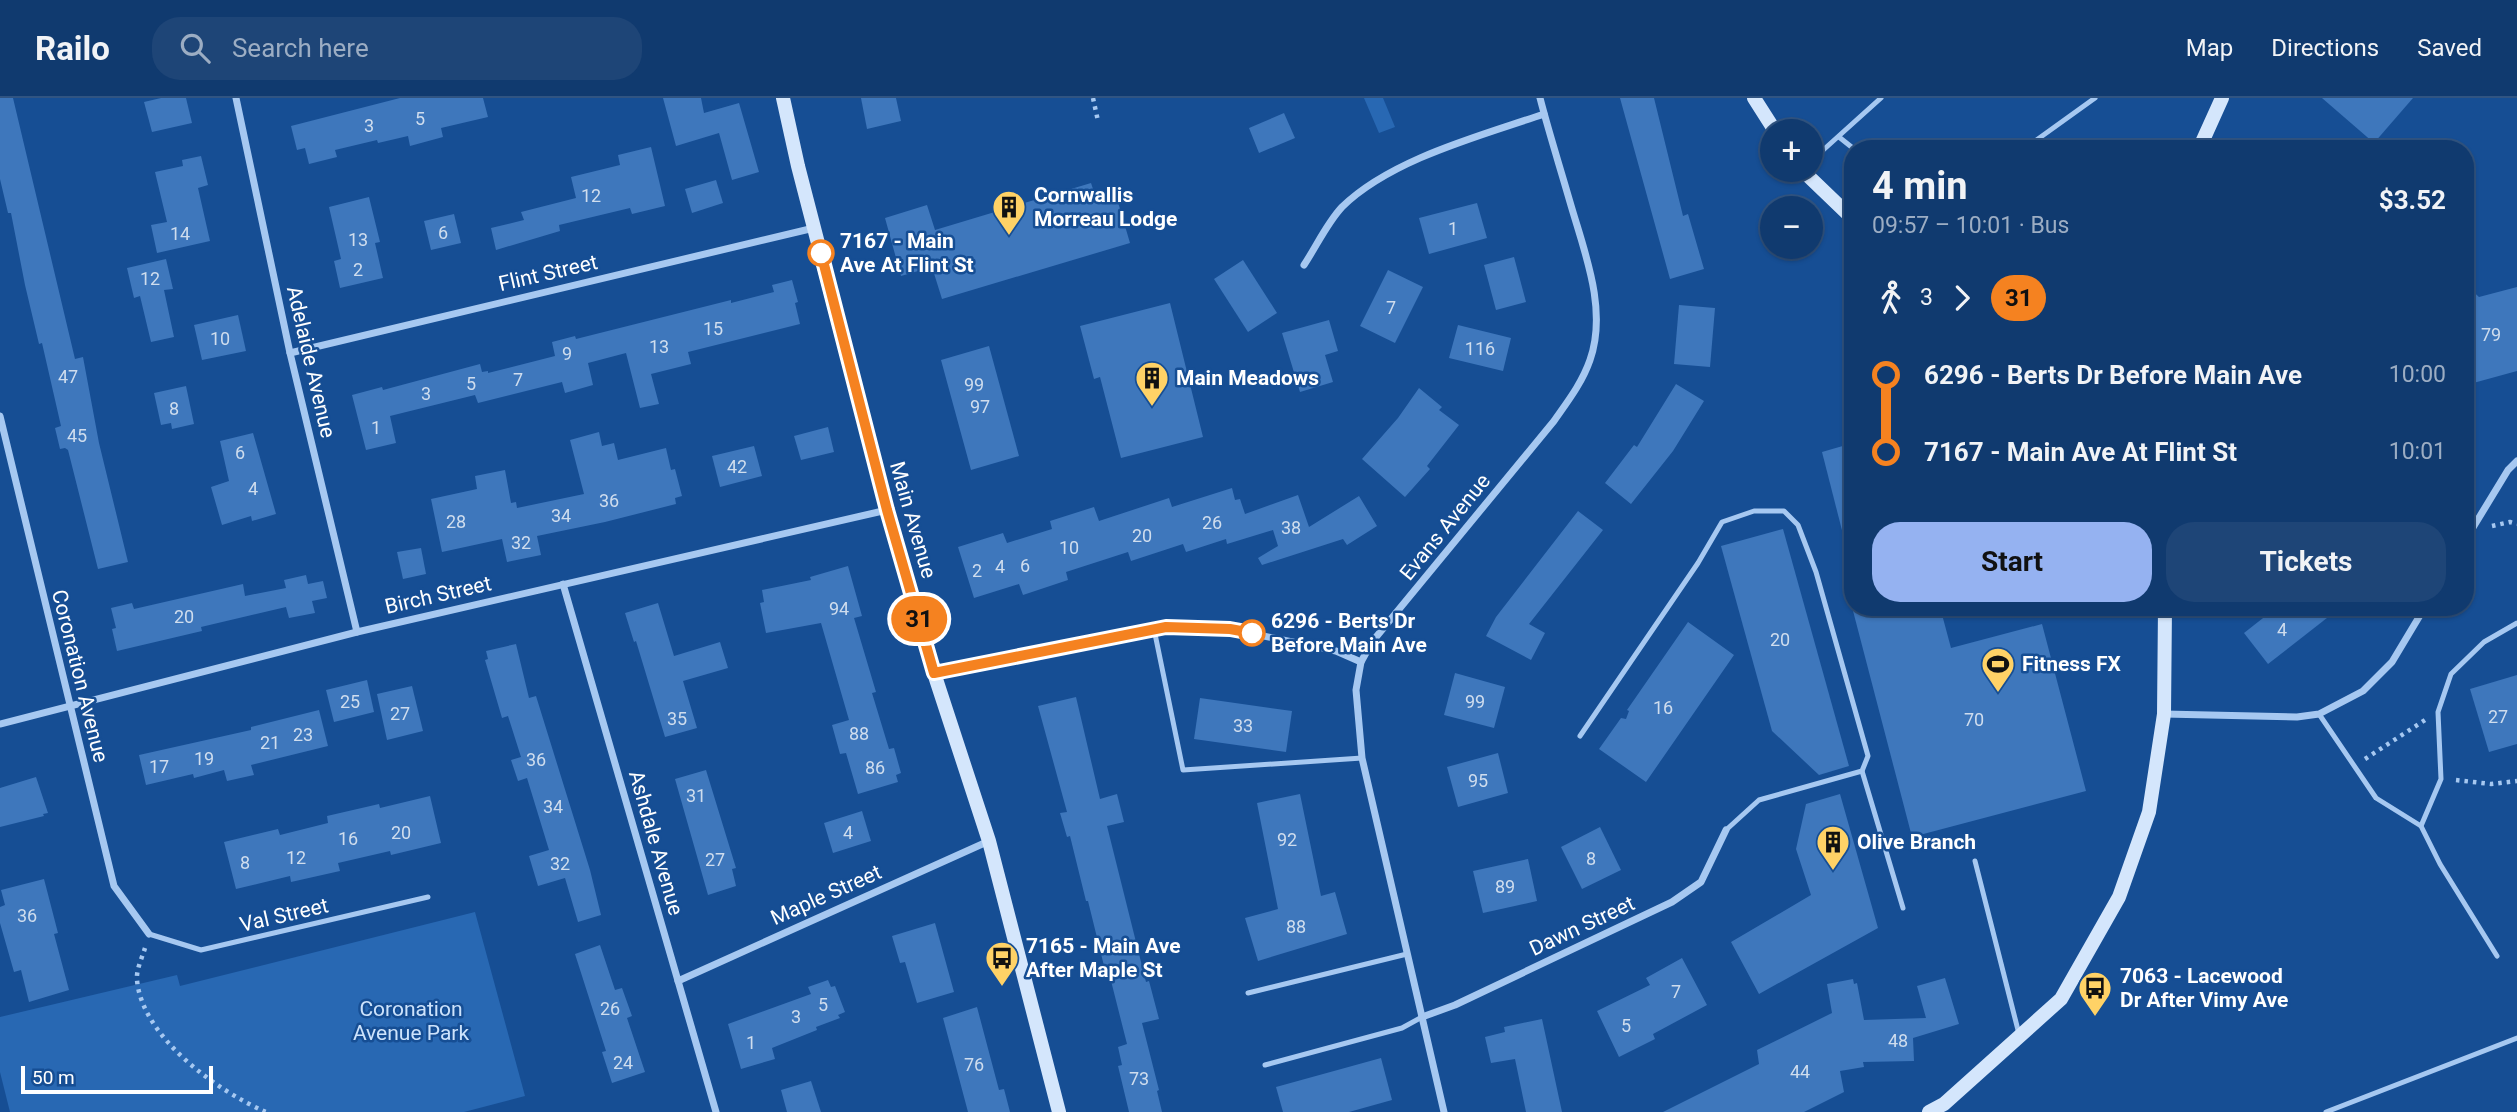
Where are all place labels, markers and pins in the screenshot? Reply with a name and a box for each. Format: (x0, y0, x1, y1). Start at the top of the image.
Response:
place label: Cornwallis Morreau Lodge (1034, 183, 1177, 231)
building icon: Cornwallis Morreau Lodge (990, 188, 1028, 237)
place label: 7167 - Main Ave At Flint St (840, 229, 974, 277)
marker: 7167 - Main Ave At Flint St (808, 240, 834, 266)
building icon: Main Meadows (1133, 359, 1171, 408)
place label: Main Meadows (1176, 366, 1319, 390)
place label: 6296 - Berts Dr Before Main Ave (1271, 609, 1427, 657)
marker: 6296 - Berts Dr Before Main Ave (1239, 620, 1265, 646)
sports icon: Fitness FX (1979, 645, 2017, 694)
place label: Fitness FX (2022, 652, 2122, 676)
building icon: Olive Branch (1814, 823, 1852, 872)
place label: Olive Branch (1857, 830, 1976, 854)
place label: 7165 - Main Ave After Maple St (1026, 934, 1181, 982)
bus stop icon: 7165 - Main Ave After Maple St (983, 939, 1021, 988)
place label: 7063 - Lacewood Dr After Vimy Ave (2120, 964, 2288, 1012)
bus stop icon: 7063 - Lacewood Dr After Vimy Ave (2076, 969, 2114, 1018)

